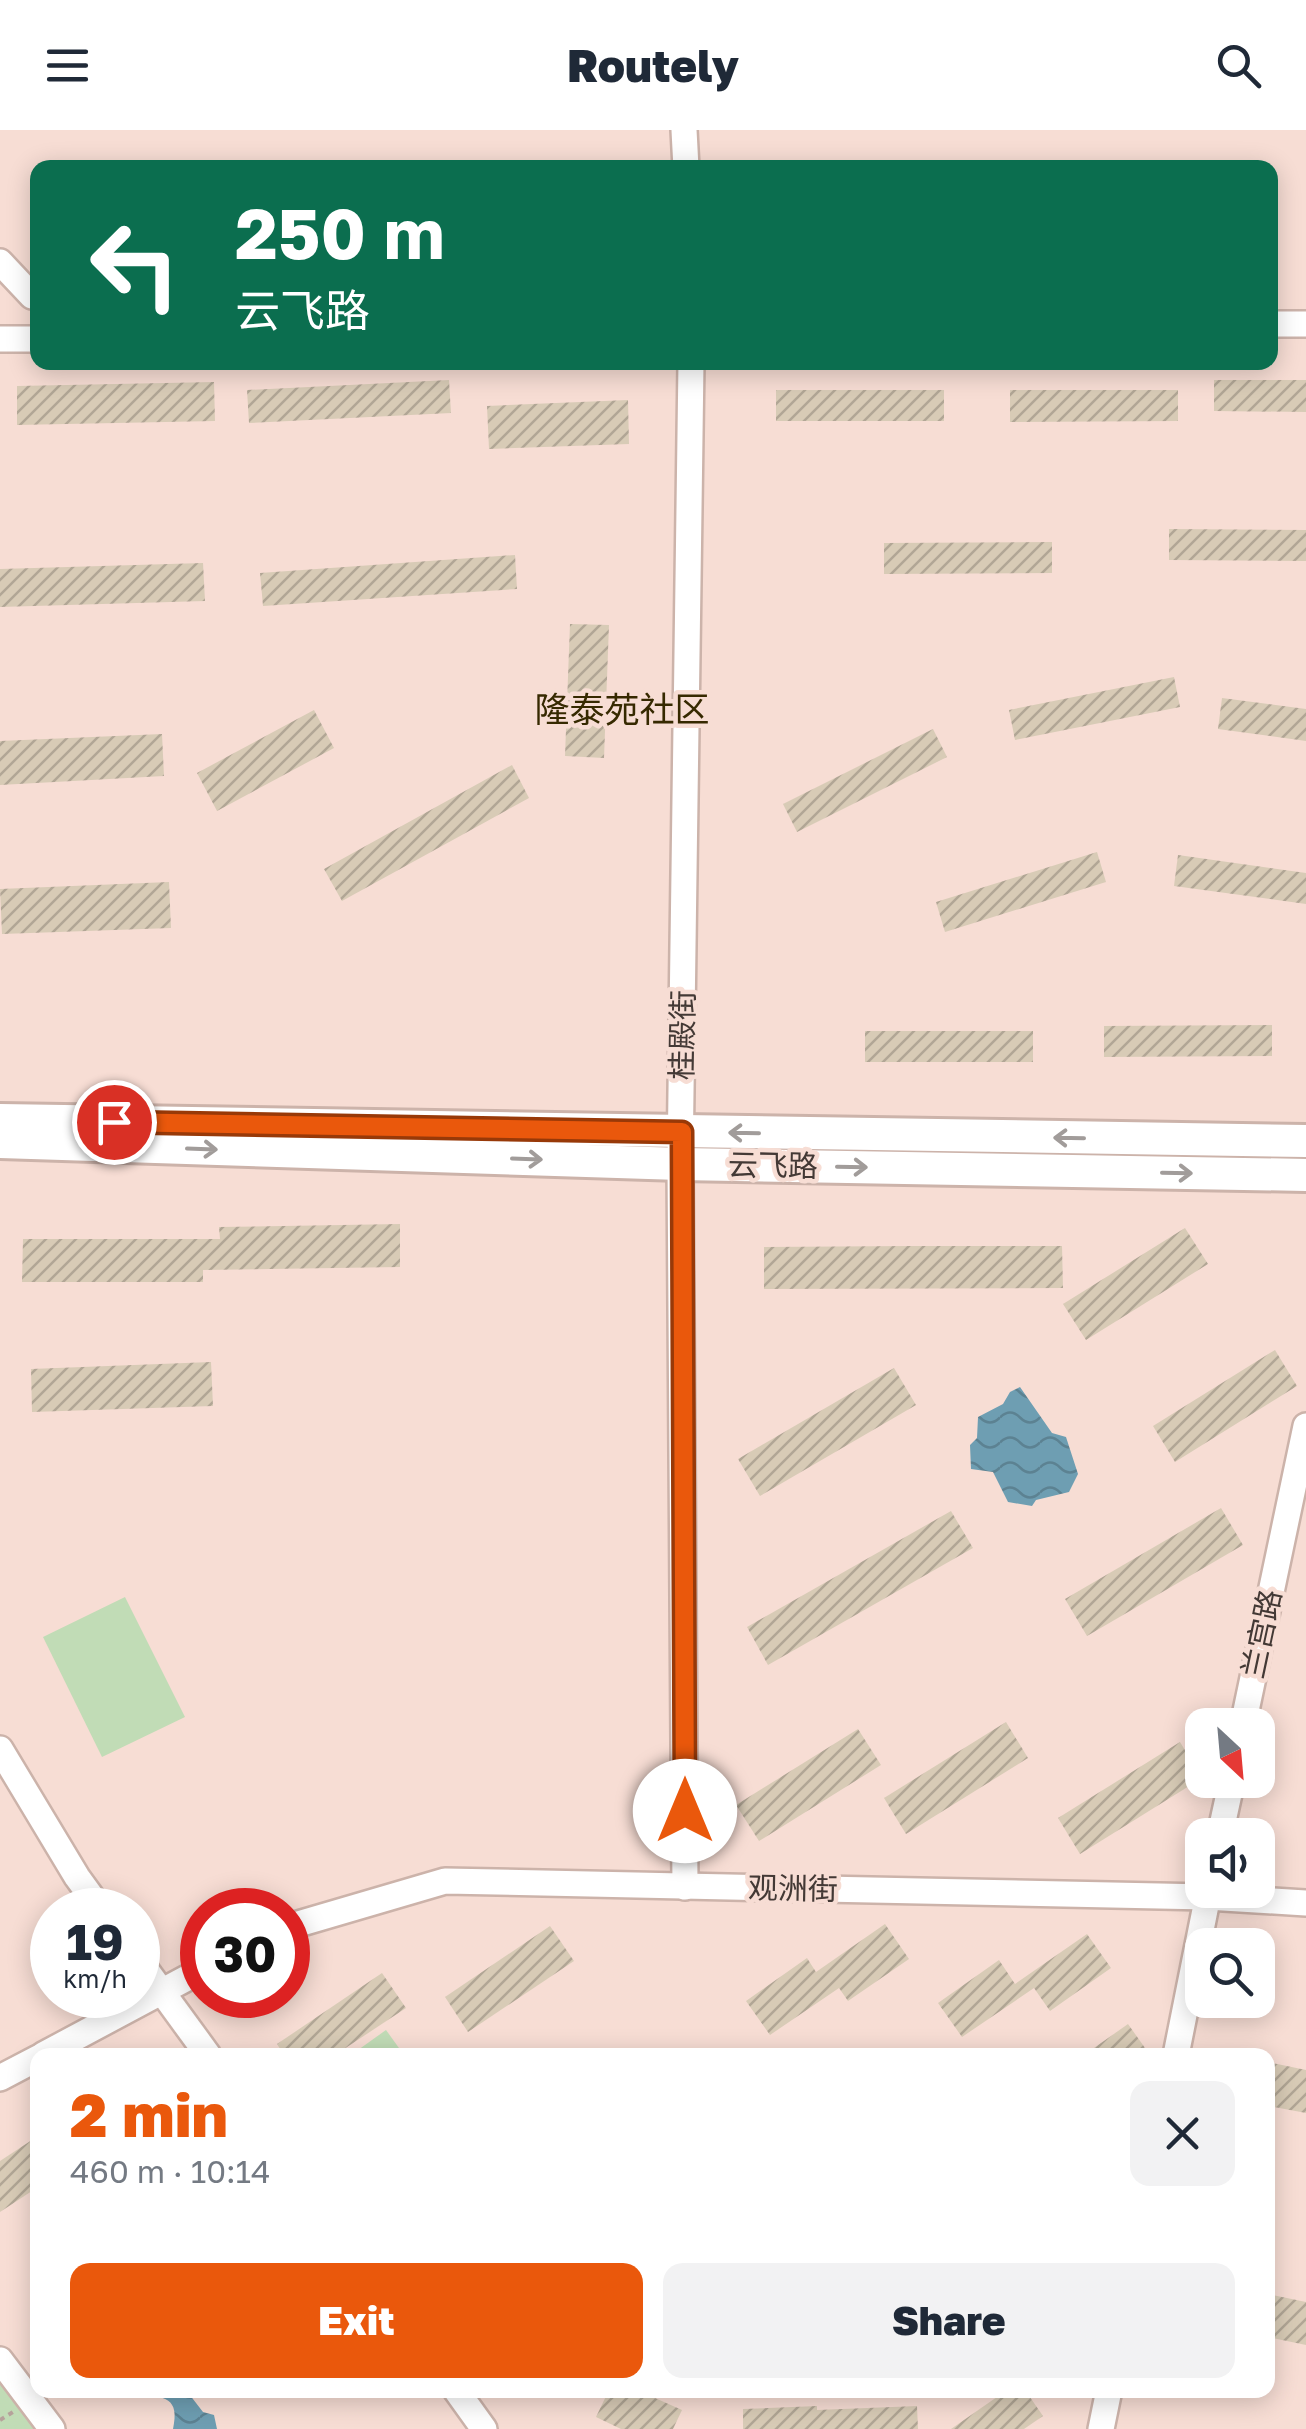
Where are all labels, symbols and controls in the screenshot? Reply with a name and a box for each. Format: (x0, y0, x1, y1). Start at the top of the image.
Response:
icon: menu (40, 38, 95, 93)
text: Routely (567, 38, 739, 92)
icon: search (1211, 38, 1266, 93)
text: 250 m (235, 190, 445, 274)
icon: left (70, 200, 200, 330)
text: 云飞路 (235, 283, 370, 337)
district label: 隆泰苑社区 (534, 688, 710, 730)
street label: 桂殿街 (663, 990, 701, 1080)
pin (72, 1080, 157, 1165)
icon: arrive (87, 1095, 142, 1150)
one-way arrow (728, 1123, 760, 1142)
one-way arrow (1053, 1128, 1085, 1147)
one-way arrow (186, 1139, 218, 1158)
street label: 云飞路 (728, 1146, 818, 1184)
one-way arrow (511, 1150, 543, 1169)
one-way arrow (836, 1158, 868, 1176)
one-way arrow (1161, 1163, 1193, 1182)
street label: 兰宫路 (1234, 1586, 1288, 1682)
north arrow (1185, 1708, 1275, 1798)
map controls (1185, 1708, 1275, 2018)
position arrow (633, 1759, 737, 1863)
button: sound (1185, 1818, 1275, 1908)
street label: 观洲街 (748, 1869, 838, 1907)
speed limit sign: 30 (180, 1888, 310, 2018)
text: 19 (66, 1911, 124, 1971)
button: search (1185, 1928, 1275, 2018)
text: km/h (63, 1963, 127, 1994)
text: 2 min (70, 2078, 228, 2150)
button: close (1130, 2081, 1235, 2186)
text: 460 m · 10:14 (70, 2152, 271, 2190)
button: Exit (70, 2263, 643, 2378)
button: Share (663, 2263, 1235, 2378)

